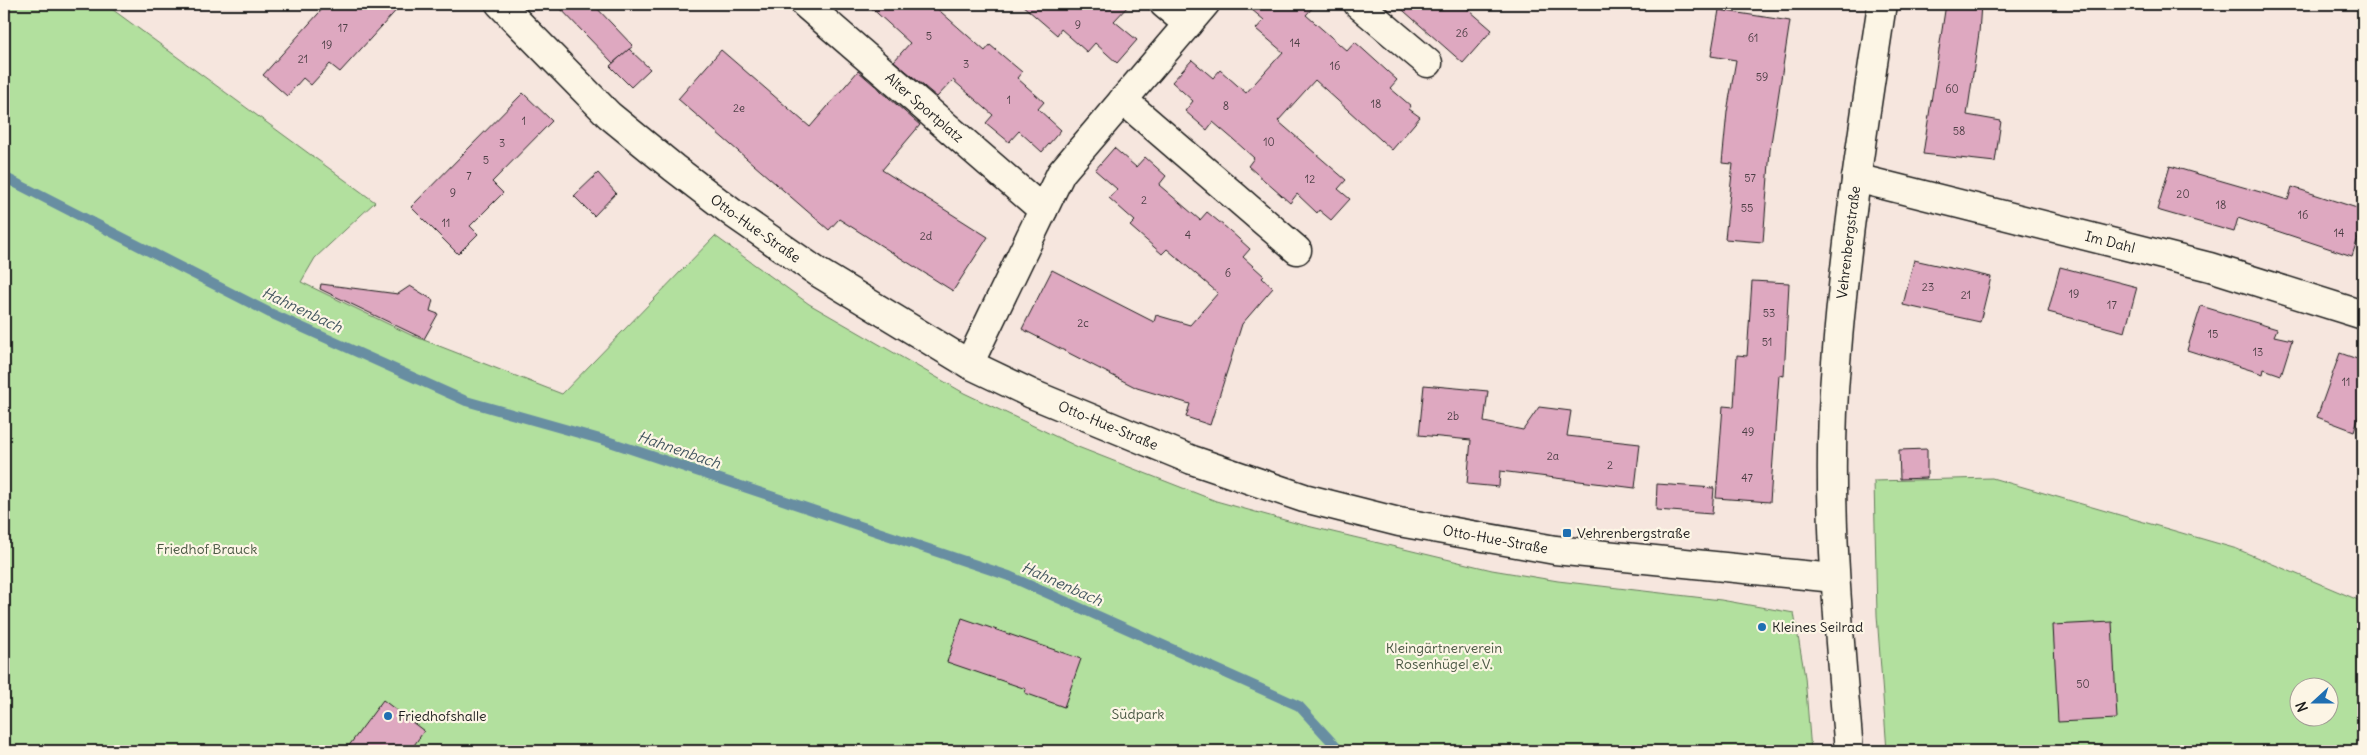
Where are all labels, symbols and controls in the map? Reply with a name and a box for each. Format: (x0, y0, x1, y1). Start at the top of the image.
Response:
house number: 9 (1075, 18, 1081, 32)
house number: 17 (338, 21, 348, 35)
house number: 26 (1456, 26, 1468, 40)
house number: 5 (926, 29, 932, 43)
house number: 61 (1748, 31, 1758, 45)
house number: 14 (1290, 36, 1300, 50)
house number: 19 (322, 38, 332, 52)
house number: 21 (298, 52, 308, 66)
house number: 3 (963, 57, 969, 71)
house number: 16 (1330, 59, 1340, 73)
street label: Alter Sportplatz (882, 69, 968, 146)
house number: 59 (1756, 70, 1768, 84)
house number: 60 (1945, 82, 1959, 96)
house number: 1 (1007, 93, 1011, 107)
house number: 18 (1371, 97, 1381, 111)
house number: 8 (1223, 99, 1229, 113)
house number: 2e (733, 101, 745, 115)
house number: 1 (522, 114, 526, 128)
house number: 58 (1953, 124, 1965, 138)
house number: 10 (1263, 135, 1275, 149)
house number: 3 (499, 136, 505, 150)
house number: 5 (483, 153, 489, 167)
house number: 7 (466, 169, 472, 183)
house number: 57 (1744, 171, 1756, 185)
house number: 12 (1305, 172, 1315, 186)
street label: Vehrenbergstraße (1833, 185, 1864, 300)
house number: 9 (450, 186, 456, 200)
house number: 20 (2176, 187, 2190, 201)
street label: Otto-Hue-Straße (707, 190, 804, 267)
house number: 2 (1141, 193, 1147, 207)
house number: 18 (2216, 198, 2226, 212)
house number: 55 (1741, 201, 1753, 215)
house number: 16 (2298, 208, 2308, 222)
house number: 11 (442, 216, 450, 230)
house number: 14 (2334, 226, 2344, 240)
street label: Im Dahl (2083, 227, 2137, 257)
house number: 4 (1185, 228, 1191, 242)
house number: 2d (920, 229, 933, 243)
house number: 6 (1225, 266, 1231, 280)
house number: 23 (1922, 280, 1934, 294)
water label: Hahnenbach (259, 283, 346, 337)
house number: 19 (2069, 287, 2079, 301)
house number: 21 (1961, 288, 1971, 302)
house number: 17 (2107, 298, 2117, 312)
house number: 53 (1763, 306, 1775, 320)
house number: 2c (1077, 316, 1089, 330)
house number: 15 (2208, 327, 2218, 341)
house number: 51 (1762, 335, 1772, 349)
house number: 13 (2253, 345, 2263, 359)
house number: 11 (2342, 375, 2350, 389)
street label: Otto-Hue-Straße (1055, 397, 1161, 454)
house number: 2b (1447, 409, 1459, 423)
house number: 49 (1742, 425, 1754, 439)
water label: Hahnenbach (635, 426, 723, 473)
house number: 2a (1547, 449, 1559, 463)
house number: 2 (1607, 458, 1613, 472)
house number: 47 (1741, 471, 1753, 485)
street label: Otto-Hue-Straße (1441, 521, 1549, 558)
place label: Vehrenbergstraße (1577, 524, 1690, 542)
marker: Vehrenbergstraße (1561, 527, 1573, 539)
park label: Friedhof Brauck (157, 540, 257, 558)
water label: Hahnenbach (1019, 557, 1106, 610)
place label: Kleines Seilrad (1772, 618, 1863, 636)
marker: Kleines Seilrad (1756, 621, 1768, 633)
park label: Kleingärtnerverein Rosenhügel e.V. (1386, 639, 1502, 673)
house number: 50 (2076, 677, 2090, 691)
north arrow (2290, 678, 2340, 728)
text: N (2292, 699, 2312, 714)
park label: Südpark (1112, 705, 1164, 723)
place label: Friedhofshalle (398, 707, 487, 725)
marker: Friedhofshalle (382, 710, 394, 722)

